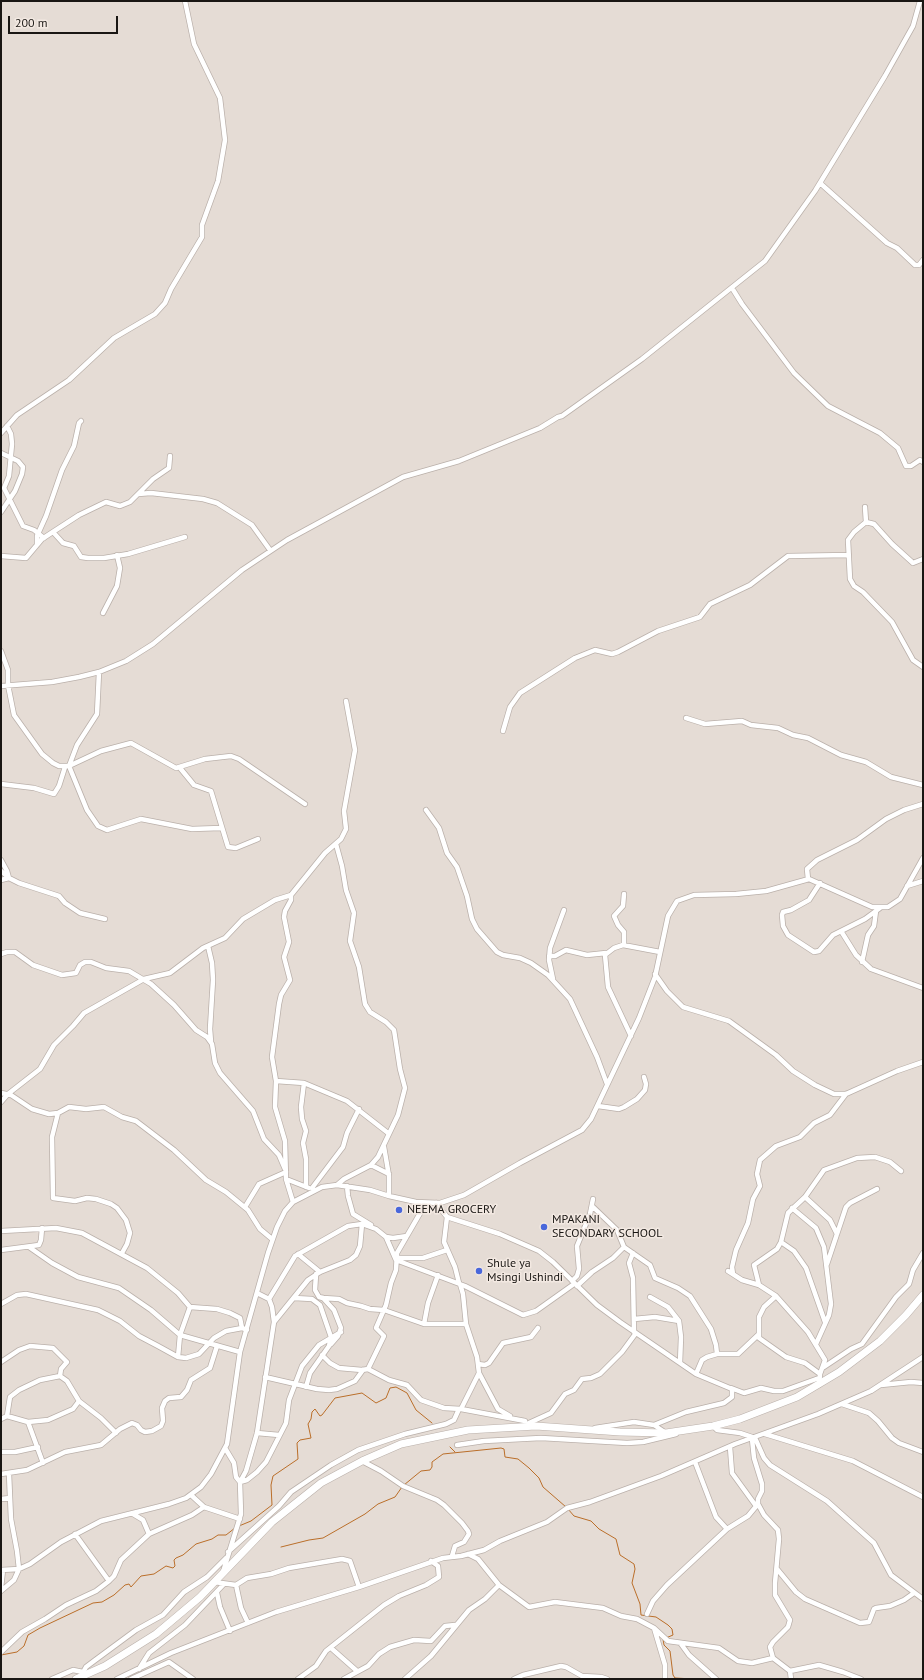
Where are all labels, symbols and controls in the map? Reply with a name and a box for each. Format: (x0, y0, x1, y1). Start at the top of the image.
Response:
scale bar (10, 8, 120, 34)
text: 200 m (15, 15, 48, 30)
place label: NEEMA GROCERY (407, 1203, 496, 1217)
marker: NEEMA GROCERY (394, 1205, 404, 1215)
place label: MPAKANI SECONDARY SCHOOL (552, 1213, 662, 1241)
marker: MPAKANI SECONDARY SCHOOL (539, 1222, 549, 1232)
place label: Shule ya Msingi Ushindi (487, 1257, 563, 1285)
marker: Shule ya Msingi Ushindi (474, 1266, 484, 1276)

